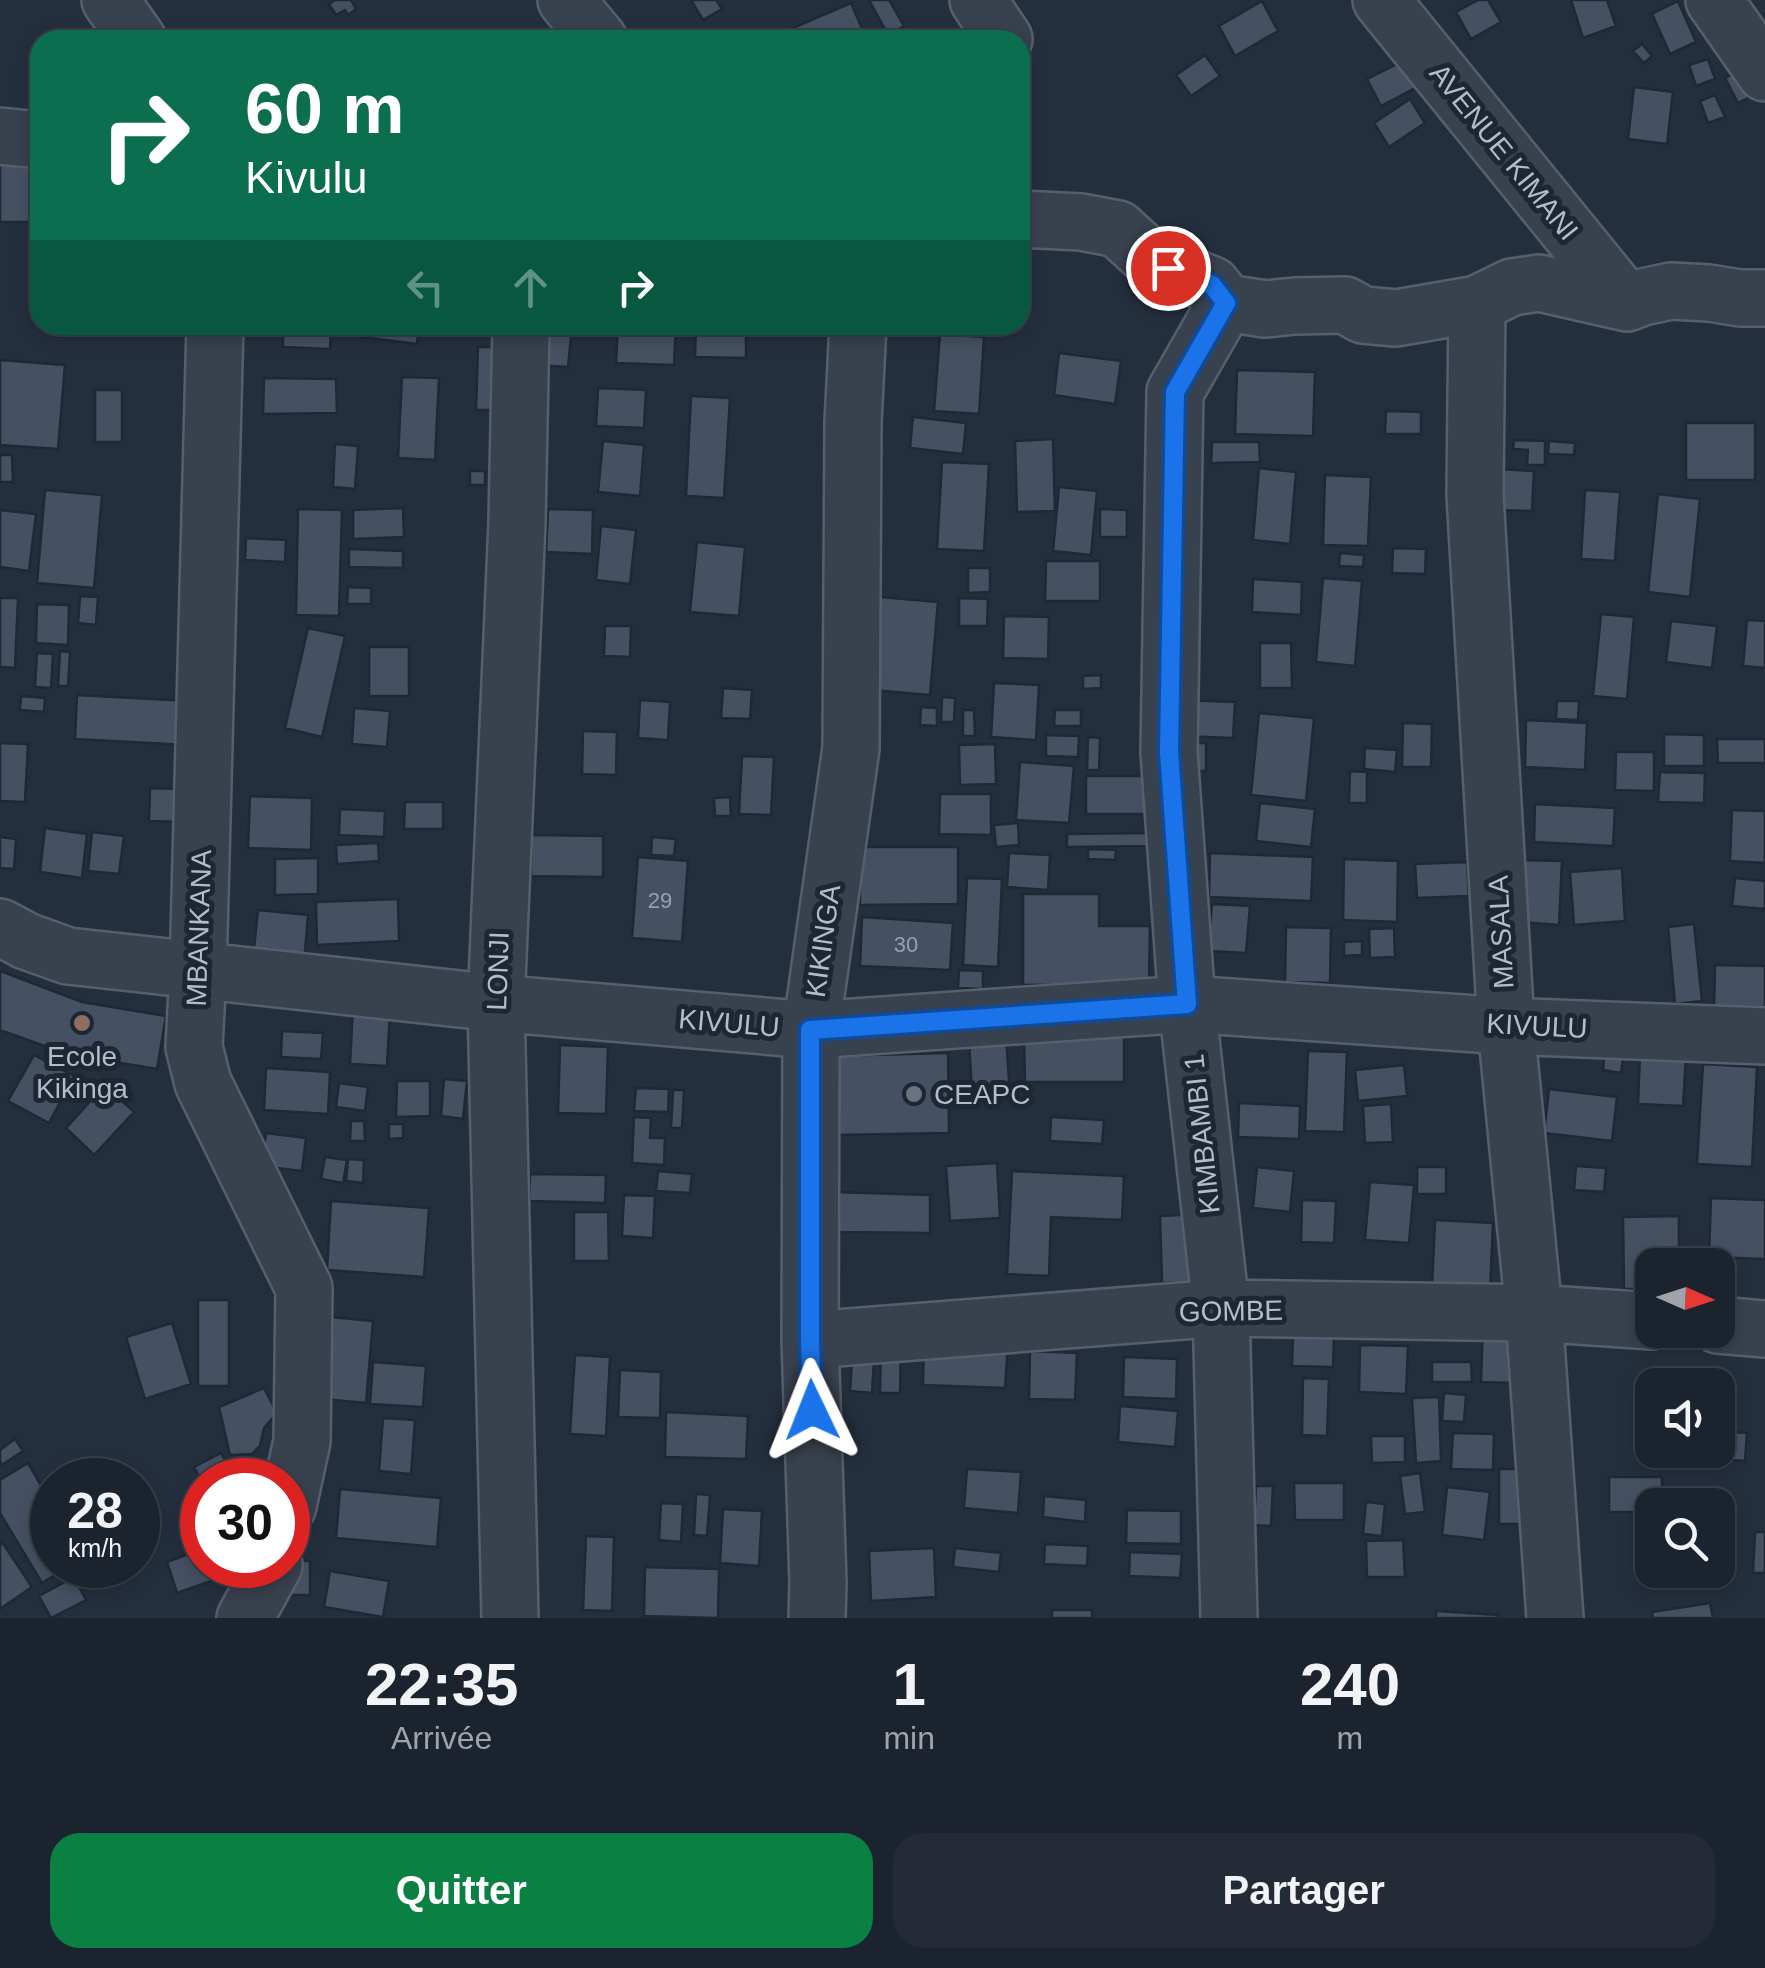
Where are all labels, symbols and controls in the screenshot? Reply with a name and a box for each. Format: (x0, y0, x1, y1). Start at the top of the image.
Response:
street label: AVENUE KIMANI (1424, 58, 1584, 246)
icon: right (80, 70, 210, 200)
text: 60 m (245, 70, 405, 148)
text: Kivulu (245, 152, 368, 203)
pin (1126, 226, 1211, 311)
icon: arrive (1141, 241, 1196, 296)
icon: left (398, 260, 453, 315)
icon: ahead (503, 260, 558, 315)
icon: right (608, 260, 663, 315)
street label: MBANKANA (181, 849, 217, 1007)
street label: MASALA (1483, 874, 1519, 990)
street label: KIKINGA (800, 882, 846, 999)
house number: 29 (648, 888, 672, 913)
street label: LONJI (481, 931, 515, 1011)
house number: 30 (894, 932, 918, 957)
street label: KIVULU (677, 1003, 781, 1043)
street label: KIVULU (1486, 1008, 1588, 1044)
marker: Ecole Kikinga (71, 1012, 93, 1034)
place label: Ecole Kikinga (36, 1041, 128, 1104)
street label: KIMBAMBI 1 (1178, 1053, 1226, 1215)
place label: CEAPC (934, 1079, 1030, 1110)
marker: CEAPC (903, 1083, 925, 1105)
north arrow (1635, 1248, 1735, 1348)
map controls (1635, 1248, 1735, 1588)
street label: GOMBE (1179, 1295, 1283, 1327)
position arrow (760, 1358, 864, 1462)
button: sound (1635, 1368, 1735, 1468)
speed limit sign: 30 (180, 1458, 310, 1588)
text: 28 (67, 1483, 123, 1539)
button: search (1635, 1488, 1735, 1588)
text: km/h (68, 1534, 122, 1562)
text: 22:35 (365, 1651, 518, 1718)
text: 1 (892, 1651, 926, 1718)
text: 240 (1300, 1651, 1400, 1718)
text: Arrivée (391, 1720, 492, 1756)
text: min (883, 1720, 935, 1756)
text: m (1337, 1720, 1363, 1756)
button: Quitter (50, 1833, 873, 1948)
button: Partager (893, 1833, 1715, 1948)

